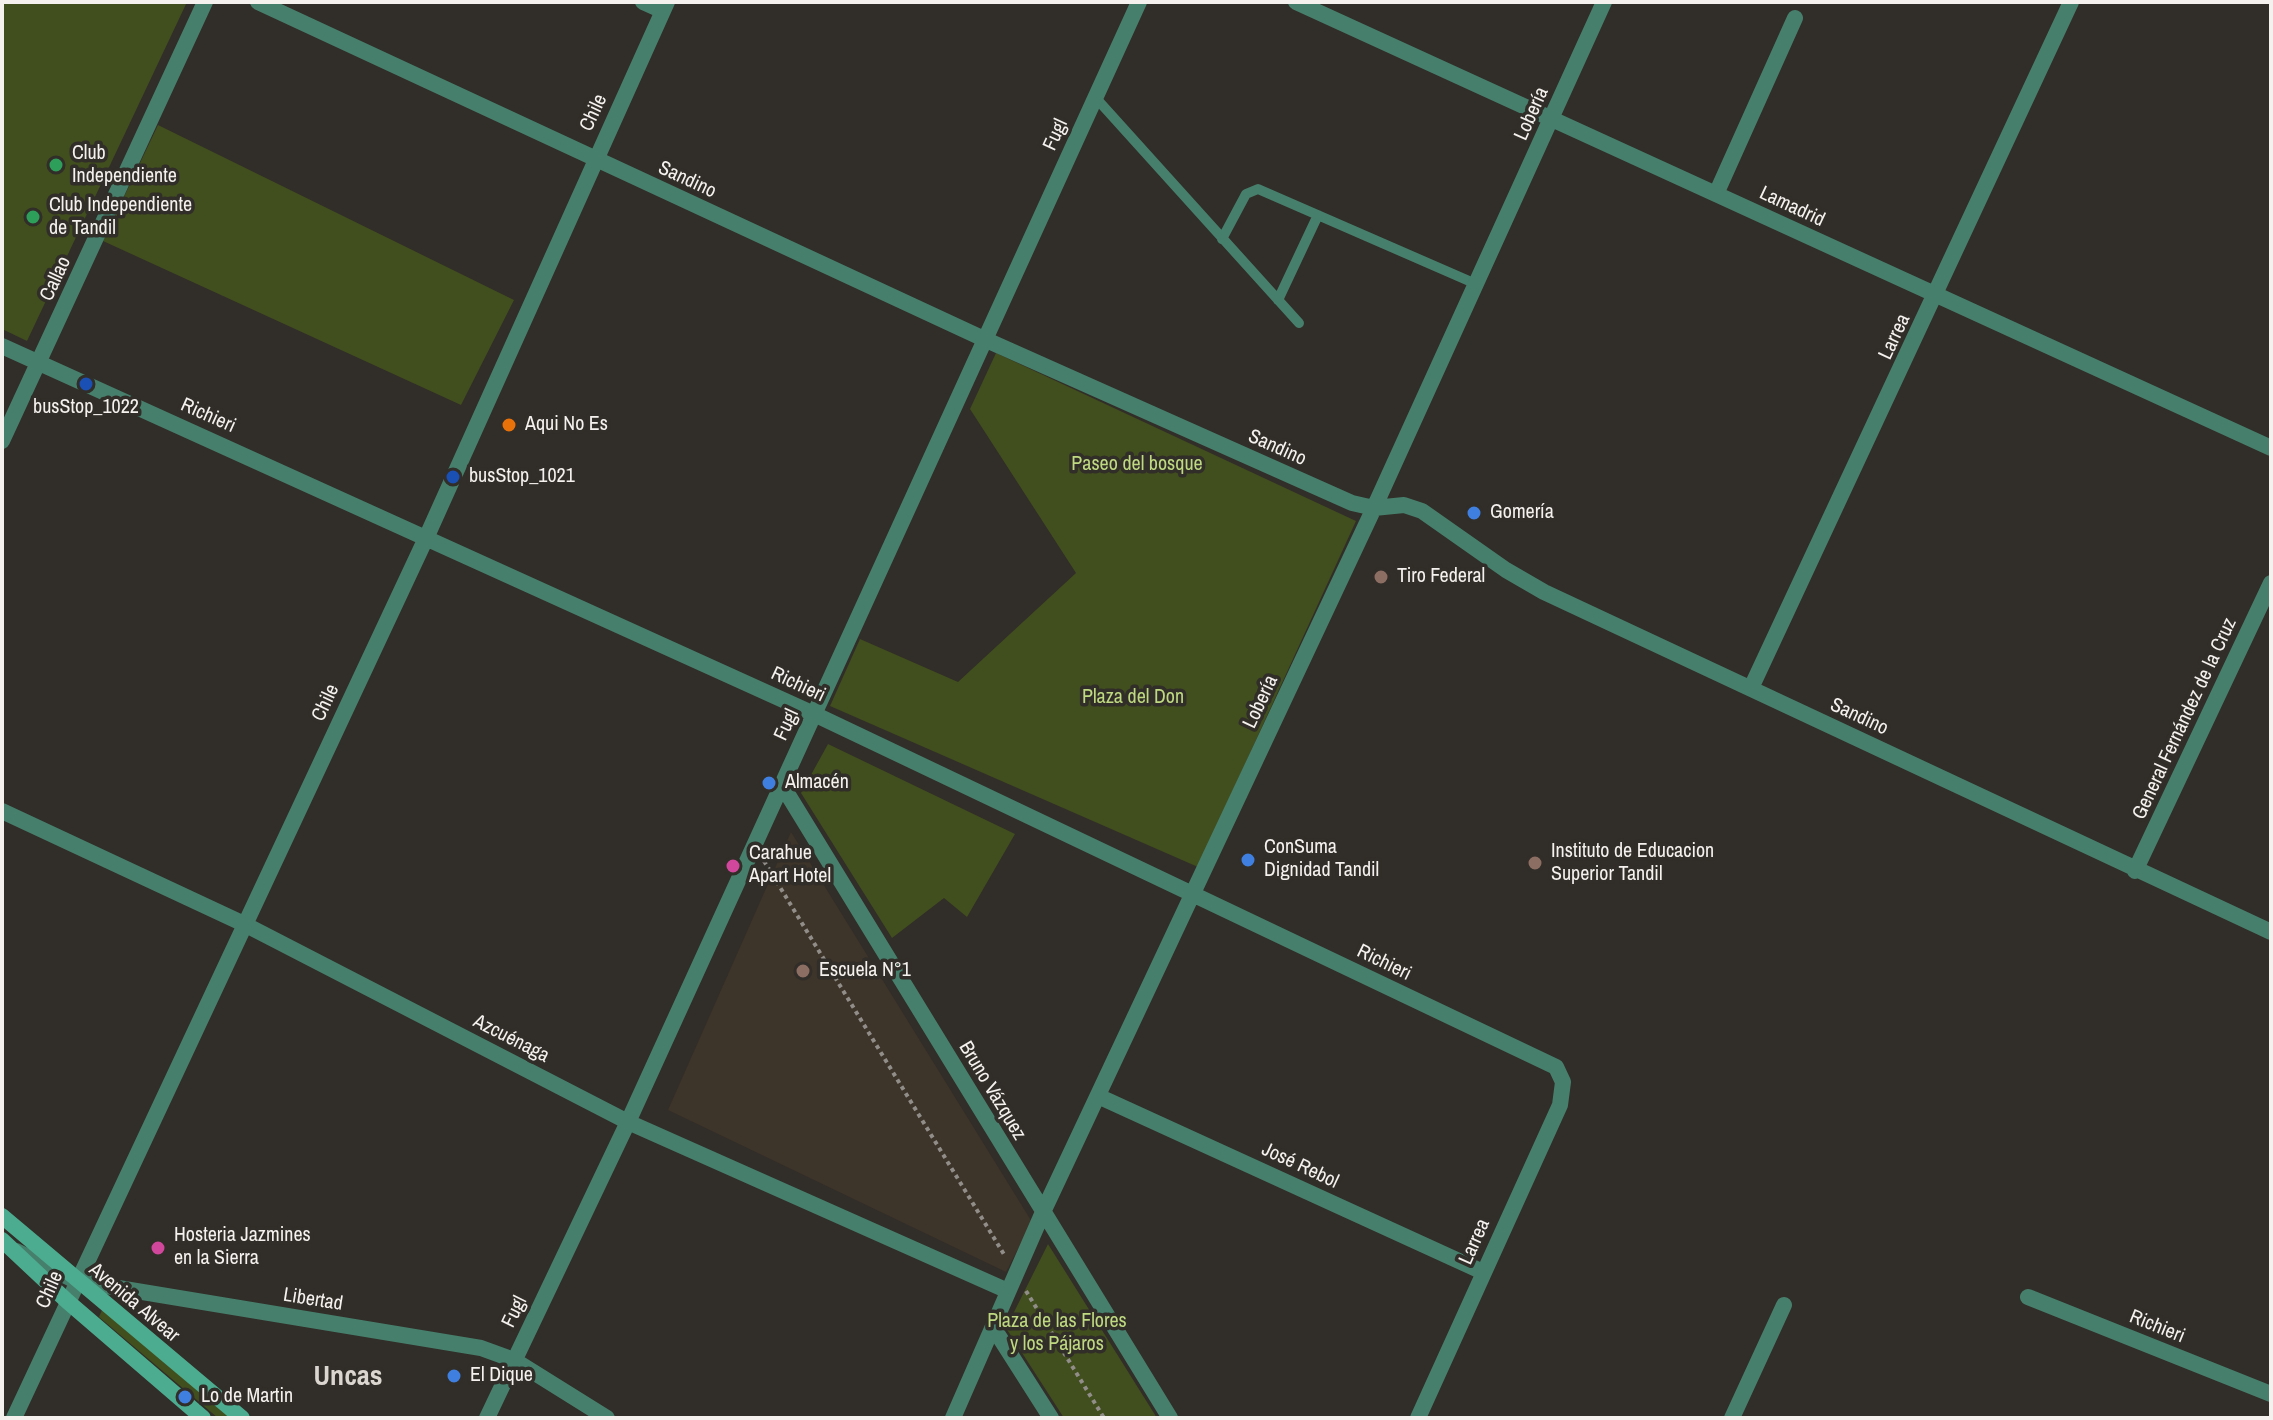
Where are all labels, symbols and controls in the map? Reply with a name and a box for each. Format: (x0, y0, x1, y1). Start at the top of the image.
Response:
street label: Lobería (1510, 84, 1554, 144)
street label: Chile (575, 91, 613, 135)
street label: Fugl (1038, 115, 1074, 155)
place label: Club Independiente (72, 142, 177, 189)
marker: Club Independiente (47, 156, 65, 174)
street label: Sandino (654, 156, 720, 204)
street label: Lamadrid (1756, 181, 1828, 233)
place label: Club Independiente de Tandil (49, 194, 192, 241)
marker: Club Independiente de Tandil (24, 208, 42, 226)
street label: Callao (35, 253, 77, 305)
street label: Larrea (1874, 310, 1916, 364)
marker: busStop_1022 (77, 375, 95, 393)
street label: Richieri (177, 393, 239, 439)
place label: busStop_1022 (33, 396, 139, 420)
place label: Aqui No Es (525, 413, 608, 437)
marker: Aqui No Es (500, 416, 518, 434)
street label: Sandino (1244, 425, 1310, 471)
park label: Paseo del bosque (1071, 453, 1203, 477)
place label: busStop_1021 (469, 465, 575, 489)
marker: busStop_1021 (444, 468, 462, 486)
place label: Gomería (1490, 501, 1554, 525)
marker: Gomería (1465, 504, 1483, 522)
place label: Tiro Federal (1397, 565, 1485, 589)
marker: Tiro Federal (1372, 568, 1390, 586)
street label: General Fernández de la Cruz (2128, 614, 2242, 824)
street label: Richieri (767, 662, 829, 708)
street label: Lobería (1238, 672, 1284, 732)
street label: Chile (307, 681, 345, 725)
park label: Plaza del Don (1082, 686, 1184, 710)
street label: Sandino (1826, 693, 1892, 741)
street label: Fugl (769, 705, 805, 745)
place label: Almacén (785, 771, 849, 795)
marker: Almacén (760, 774, 778, 792)
place label: ConSuma Dignidad Tandil (1264, 836, 1379, 883)
place label: Instituto de Educacion Superior Tandil (1551, 840, 1714, 887)
place label: Carahue Apart Hotel (749, 842, 831, 889)
marker: ConSuma Dignidad Tandil (1239, 851, 1257, 869)
marker: Instituto de Educacion Superior Tandil (1526, 854, 1544, 872)
marker: Carahue Apart Hotel (724, 857, 742, 875)
street label: Richieri (1353, 940, 1415, 986)
place label: Escuela N°1 (819, 959, 911, 983)
marker: Escuela N°1 (794, 962, 812, 980)
street label: Azcuénaga (469, 1010, 553, 1068)
street label: Bruno Vázquez (953, 1037, 1031, 1145)
street label: José Rebol (1258, 1138, 1342, 1194)
street label: Larrea (1454, 1215, 1496, 1269)
place label: Hosteria Jazmines en la Sierra (174, 1224, 311, 1271)
marker: Hosteria Jazmines en la Sierra (149, 1239, 167, 1257)
street label: Avenida Alvear (84, 1258, 184, 1348)
street label: Chile (31, 1268, 69, 1312)
street label: Libertad (281, 1283, 345, 1317)
street label: Fugl (497, 1292, 533, 1332)
street label: Richieri (2126, 1305, 2188, 1349)
park label: Plaza de las Flores y los Pájaros (987, 1310, 1127, 1357)
district label: Uncas (314, 1360, 382, 1394)
place label: El Dique (470, 1364, 533, 1388)
marker: El Dique (445, 1367, 463, 1385)
place label: Lo de Martin (201, 1385, 293, 1409)
marker: Lo de Martin (176, 1388, 194, 1406)

